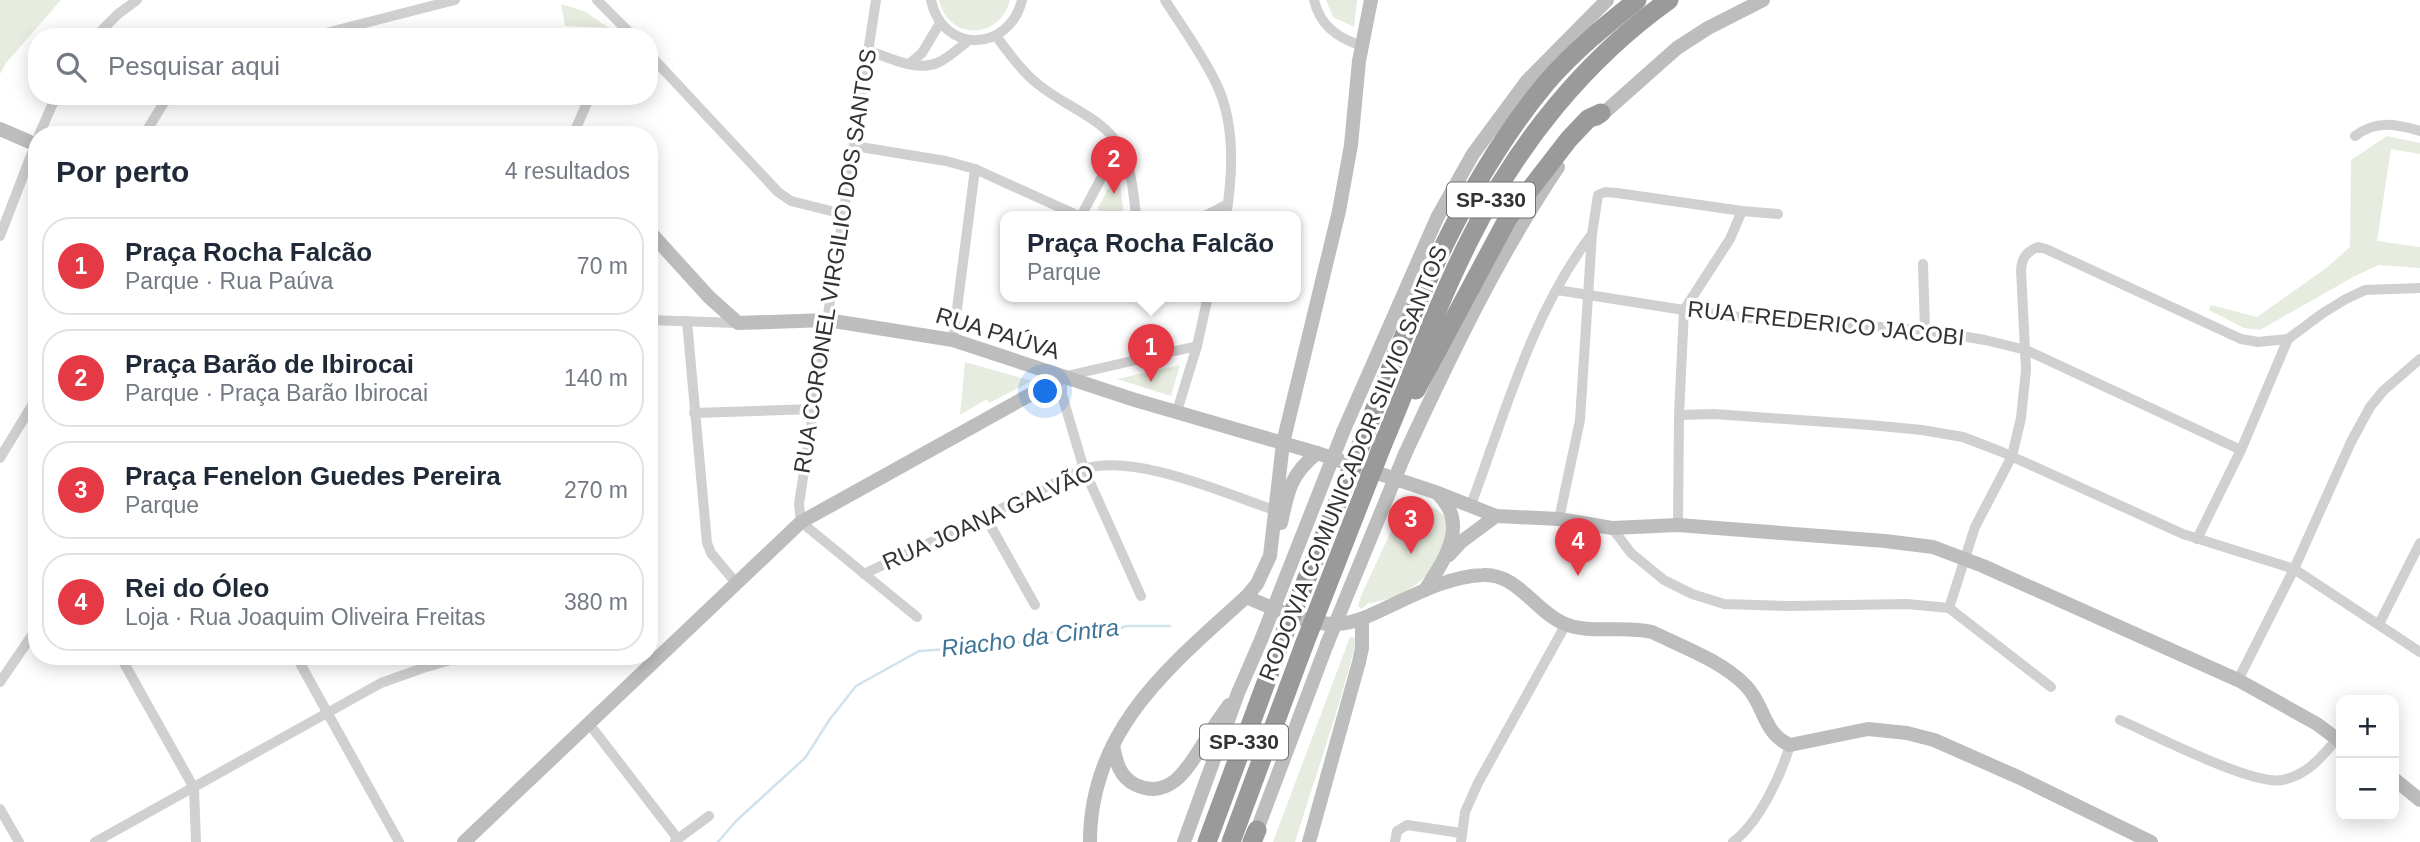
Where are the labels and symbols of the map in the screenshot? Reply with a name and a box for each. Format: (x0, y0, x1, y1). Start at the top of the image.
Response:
street label: RUA CORONEL VIRGILIO DOS SANTOS (789, 47, 881, 475)
pin: 2 (1091, 136, 1137, 194)
road number: SP-330 (1447, 182, 1535, 218)
street label: RODOVIA COMUNICADOR SILVIO SANTOS (1253, 242, 1453, 684)
street label: RUA FREDERICO JACOBI (1686, 296, 1966, 350)
street label: RUA PAÚVA (933, 302, 1064, 364)
pin: 1 (1128, 324, 1174, 382)
your location (1028, 374, 1062, 408)
street label: RUA JOANA GALVÃO (878, 459, 1098, 575)
pin: 3 (1388, 496, 1434, 554)
pin: 4 (1555, 518, 1601, 576)
water label: Riacho da Cintra (940, 613, 1120, 662)
road number: SP-330 (1200, 724, 1288, 760)

